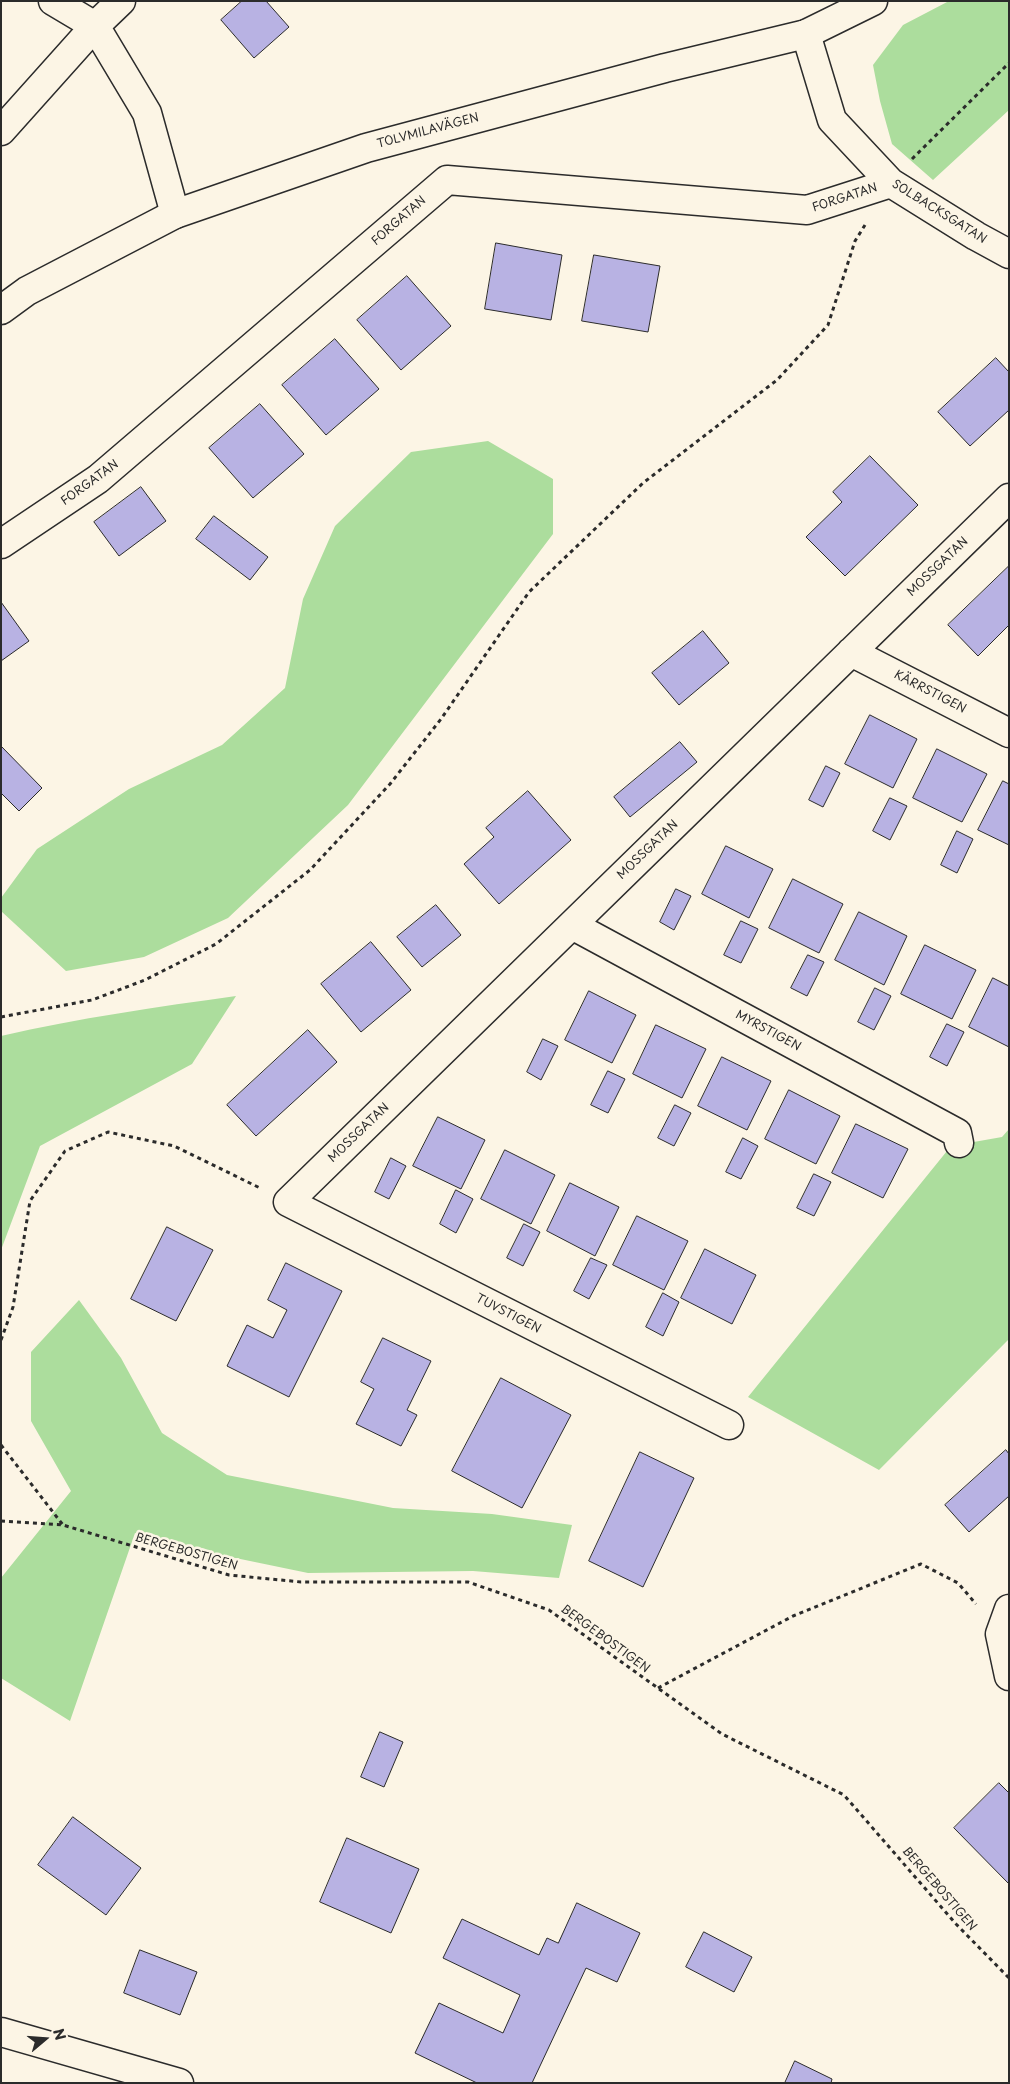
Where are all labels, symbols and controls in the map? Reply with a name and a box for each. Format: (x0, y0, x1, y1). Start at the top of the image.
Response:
street label: TOLVMILAVÄGEN (376, 110, 480, 152)
street label: SOLBACKSGATAN (889, 177, 989, 247)
street label: FORGATAN (811, 181, 879, 215)
street label: FORGATAN (369, 193, 429, 249)
street label: FORGATAN (58, 457, 122, 509)
street label: MOSSGATAN (905, 534, 971, 600)
street label: KÄRRSTIGEN (891, 668, 969, 716)
street label: MOSSGATAN (615, 817, 681, 883)
street label: MYRSTIGEN (733, 1008, 803, 1054)
street label: MOSSGATAN (326, 1100, 392, 1166)
street label: TUVSTIGEN (473, 1291, 543, 1337)
street label: BERGEBOSTIGEN (133, 1530, 239, 1574)
street label: BERGEBOSTIGEN (558, 1602, 652, 1676)
street label: BERGEBOSTIGEN (899, 1844, 979, 1934)
north arrow (20, 2014, 70, 2064)
text: N (48, 2026, 71, 2043)

